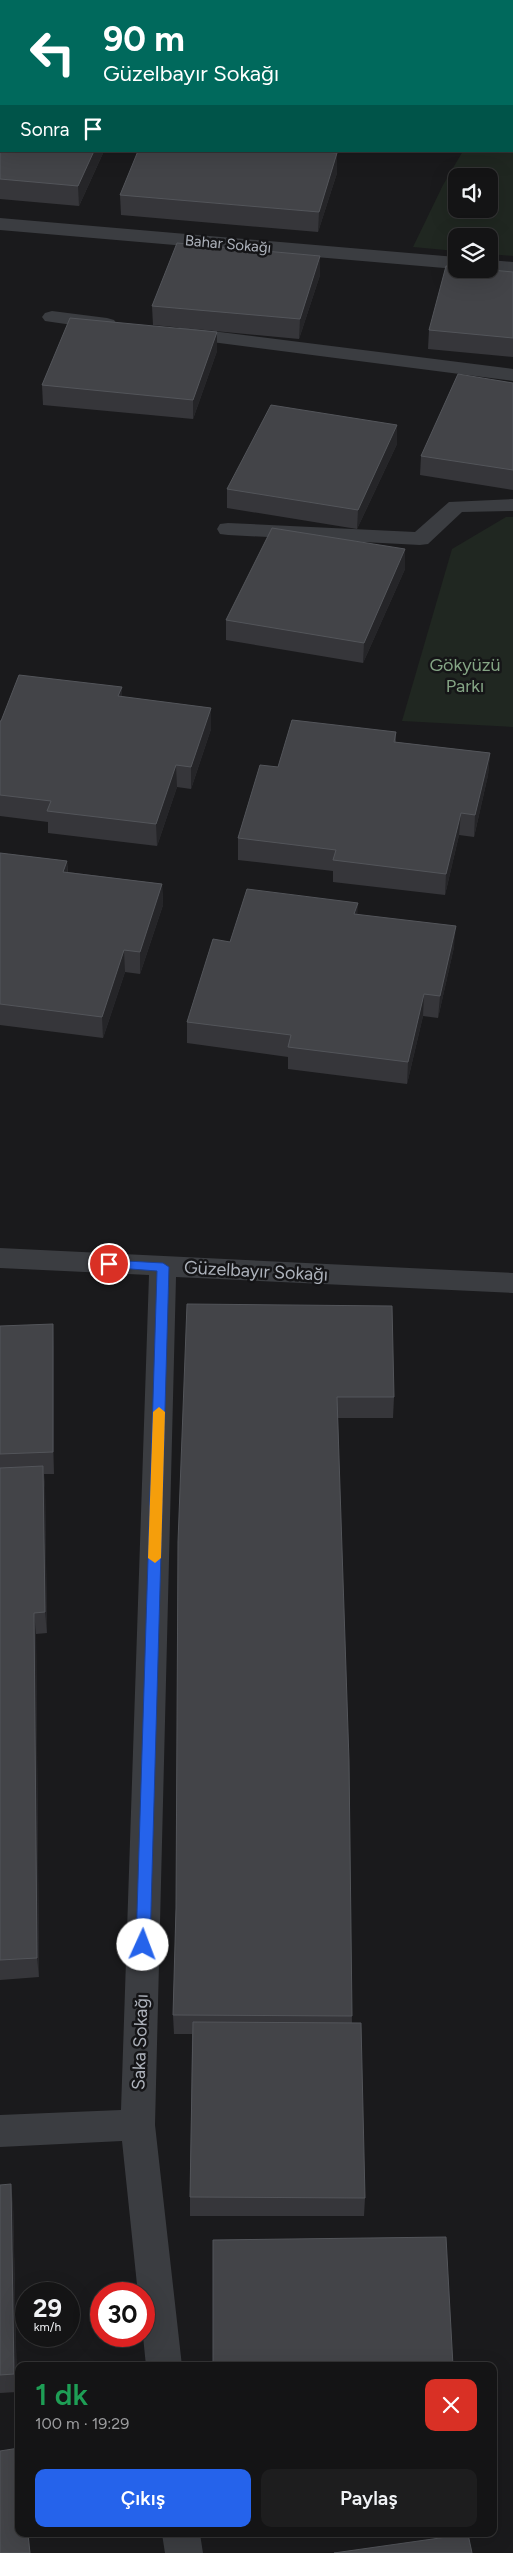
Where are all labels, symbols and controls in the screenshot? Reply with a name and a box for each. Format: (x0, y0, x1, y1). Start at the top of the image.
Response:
text: 90 m (103, 18, 185, 60)
icon: left (20, 20, 85, 85)
text: Güzelbayır Sokağı (103, 60, 279, 87)
icon: arrive (79, 115, 107, 143)
text: Sonra (20, 118, 69, 141)
map controls (448, 168, 498, 278)
button: sound (448, 168, 498, 218)
button: layers (448, 228, 498, 278)
street label: Bahar Sokağı (184, 231, 272, 257)
park label: Gökyüzü Parkı (429, 654, 501, 697)
pin (88, 1243, 130, 1285)
icon: arrive (95, 1250, 123, 1278)
street label: Güzelbayır Sokağı (183, 1256, 329, 1286)
position arrow (116, 1918, 168, 1970)
street label: Saka Sokağı (127, 1993, 153, 2091)
speed limit sign: 30 (90, 2282, 155, 2347)
text: 29 (33, 2293, 62, 2323)
text: km/h (34, 2320, 61, 2334)
text: 1 dk (35, 2376, 88, 2413)
button: close (425, 2379, 477, 2431)
text: 100 m · 19:29 (35, 2414, 129, 2433)
button: Çıkış (35, 2469, 251, 2527)
button: Paylaş (261, 2469, 477, 2527)

